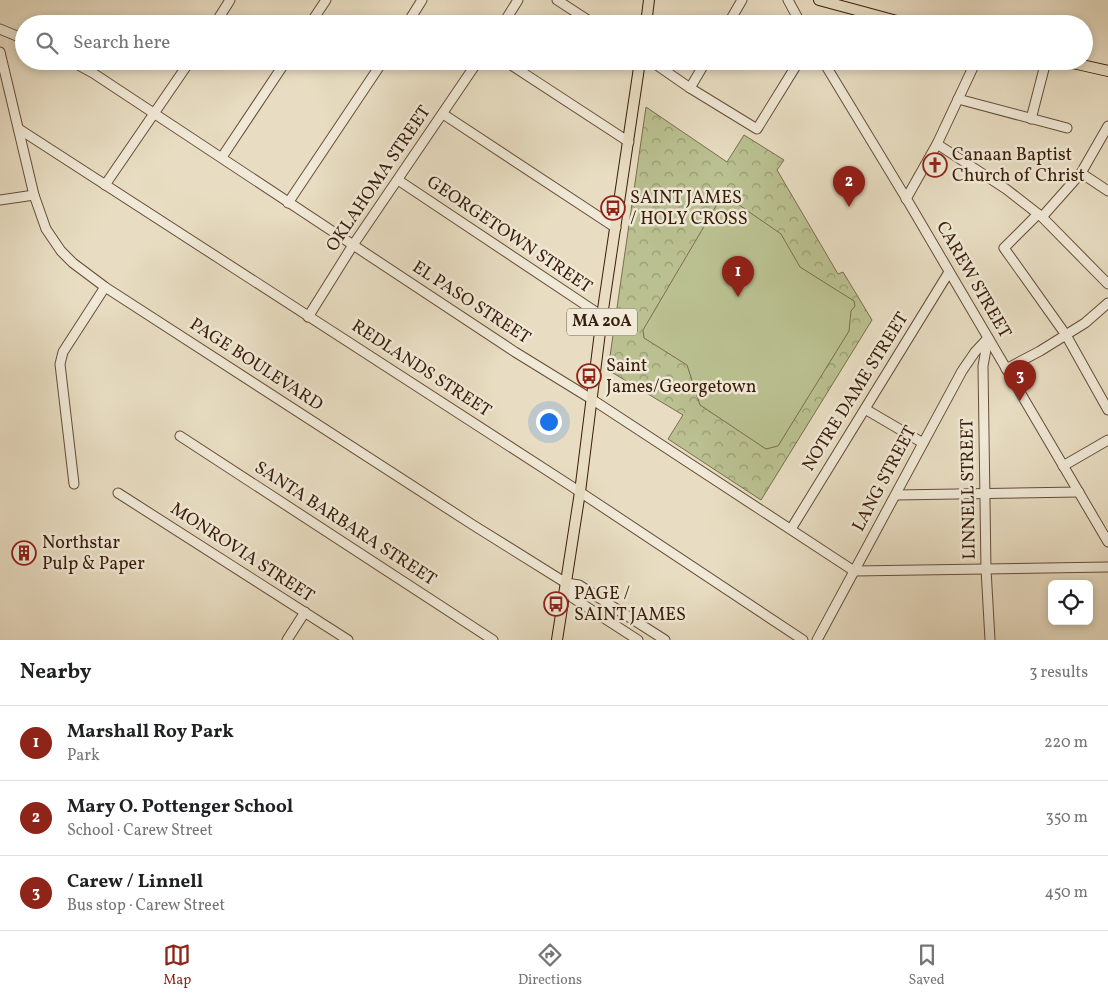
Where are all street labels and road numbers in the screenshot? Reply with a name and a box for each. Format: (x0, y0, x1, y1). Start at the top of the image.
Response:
street label: OKLAHOMA STREET (321, 101, 438, 257)
street label: GEORGETOWN STREET (421, 170, 597, 300)
street label: CAREW STREET (929, 217, 1017, 343)
street label: EL PASO STREET (407, 255, 536, 351)
street label: NOTRE DAME STREET (797, 307, 915, 476)
road number: MA 20A (567, 308, 637, 336)
street label: PAGE BOULEVARD (184, 312, 328, 418)
street label: REDLANDS STREET (346, 314, 496, 424)
street label: LINNELL STREET (955, 418, 983, 560)
street label: LANG STREET (847, 421, 924, 536)
street label: SANTA BARBARA STREET (249, 456, 441, 593)
street label: MONROVIA STREET (165, 497, 319, 609)

